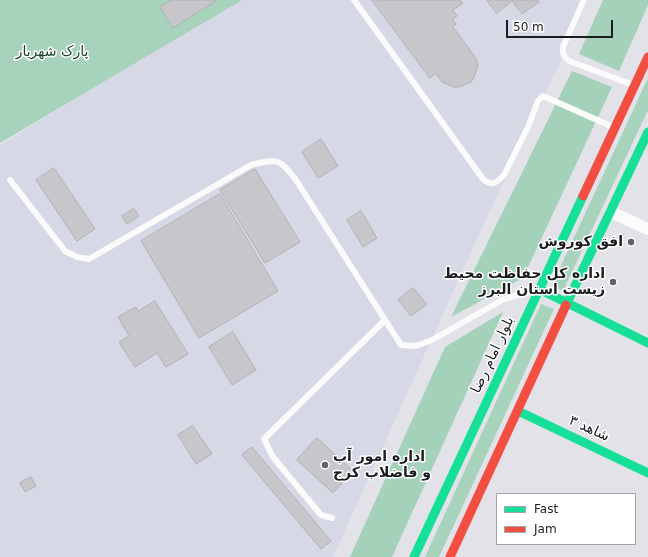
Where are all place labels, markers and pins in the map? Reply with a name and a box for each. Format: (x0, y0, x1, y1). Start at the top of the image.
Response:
place label: افق کوروش (539, 234, 623, 250)
marker: افق کوروش (626, 237, 636, 247)
place label: اداره کل حفاظت محیط زیست استان البرز (444, 266, 605, 298)
marker: اداره کل حفاظت محیط زیست استان البرز (608, 277, 618, 287)
place label: اداره امور آب و فاضلاب کرج (333, 449, 431, 482)
marker: اداره امور آب و فاضلاب کرج (320, 460, 330, 470)

